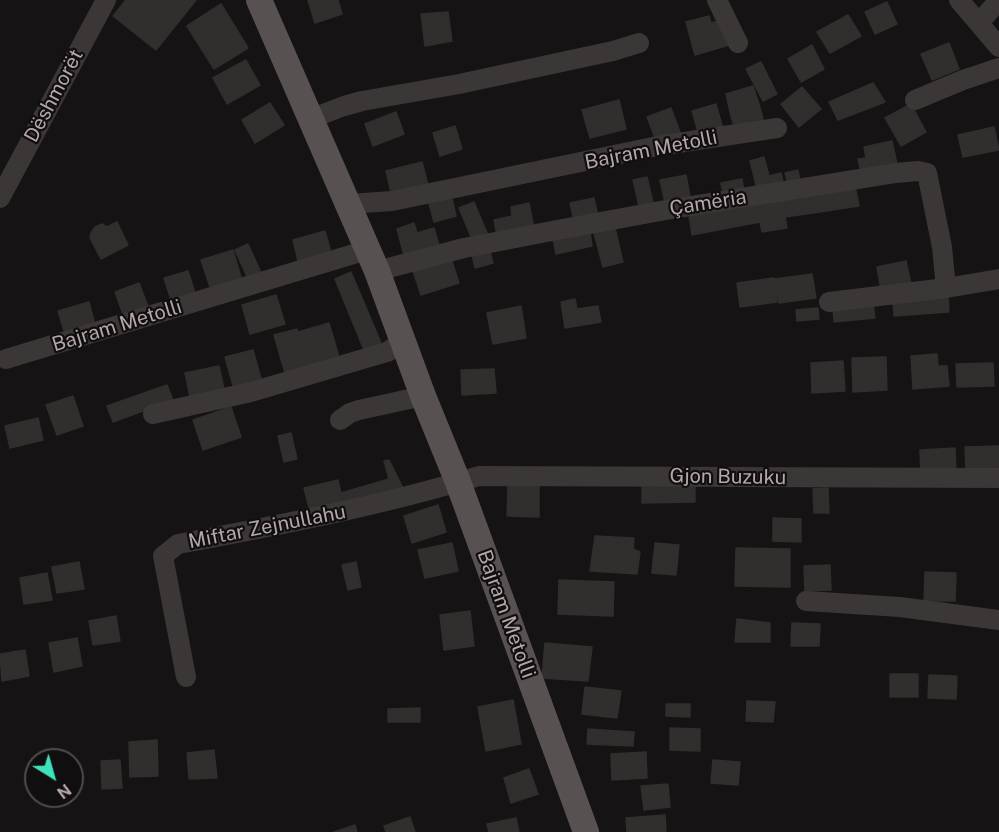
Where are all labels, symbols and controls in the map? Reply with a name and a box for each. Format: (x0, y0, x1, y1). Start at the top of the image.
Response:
street label: Dëshmorët (20, 45, 88, 147)
street label: Bajram Metolli (583, 125, 719, 175)
street label: Çamëria (668, 185, 748, 221)
street label: Bajram Metolli (49, 295, 185, 357)
street label: Gjon Buzuku (670, 464, 786, 490)
street label: Miftar Zejnullahu (186, 500, 348, 554)
street label: Bajram Metolli (472, 547, 540, 681)
north arrow (24, 748, 84, 808)
text: N (53, 780, 75, 803)

